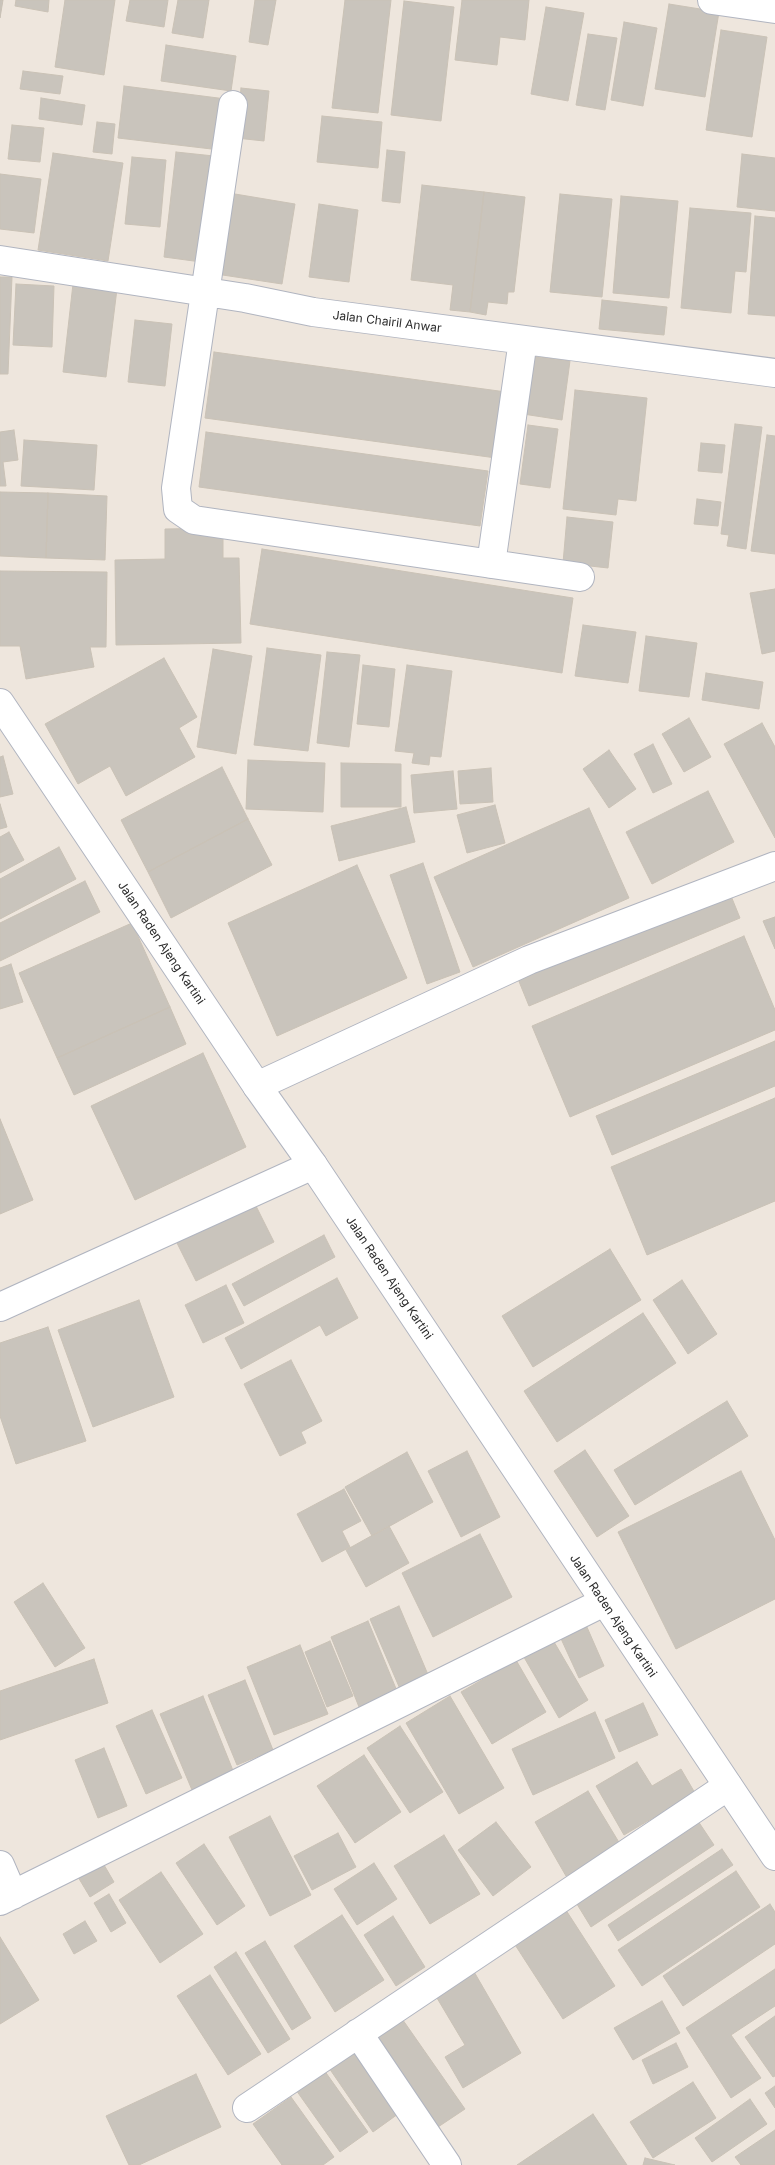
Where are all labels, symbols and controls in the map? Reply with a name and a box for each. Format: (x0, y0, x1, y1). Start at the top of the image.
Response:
street label: Jalan Chairil Anwar (332, 308, 442, 336)
street label: Jalan Raden Ajeng Kartini (114, 879, 208, 1007)
street label: Jalan Raden Ajeng Kartini (342, 1214, 436, 1342)
street label: Jalan Raden Ajeng Kartini (566, 1552, 660, 1680)

